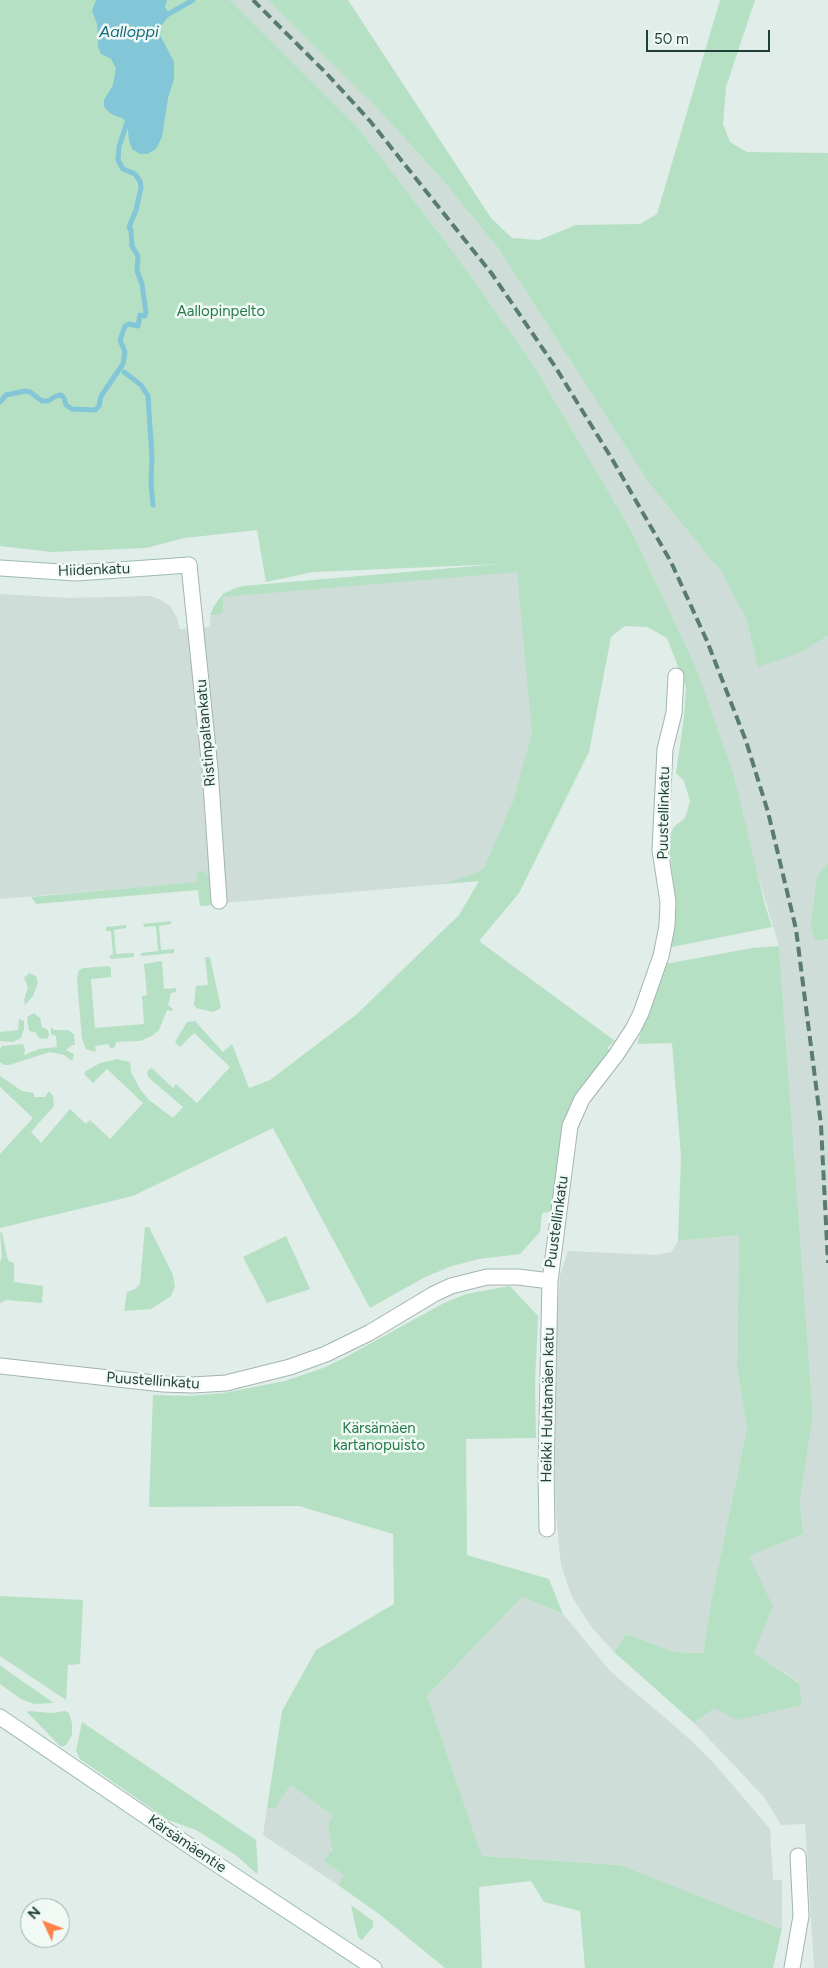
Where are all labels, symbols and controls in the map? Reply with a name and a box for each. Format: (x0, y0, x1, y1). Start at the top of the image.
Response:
scale bar (648, 20, 772, 52)
water label: Aalloppi (99, 22, 159, 42)
text: 50 m (654, 30, 689, 48)
park label: Aallopinpelto (177, 303, 265, 321)
street label: Hiidenkatu (58, 560, 130, 580)
street label: Ristinpaltankatu (192, 679, 220, 787)
street label: Puustellinkatu (654, 766, 674, 860)
street label: Puustellinkatu (542, 1174, 572, 1270)
street label: Heikki Huhtamäen katu (538, 1327, 558, 1483)
street label: Puustellinkatu (106, 1369, 200, 1393)
park label: Kärsämäen kartanopuisto (333, 1420, 425, 1455)
street label: Kärsämäentie (144, 1811, 230, 1877)
north arrow (20, 1898, 70, 1948)
text: N (24, 1903, 44, 1923)

